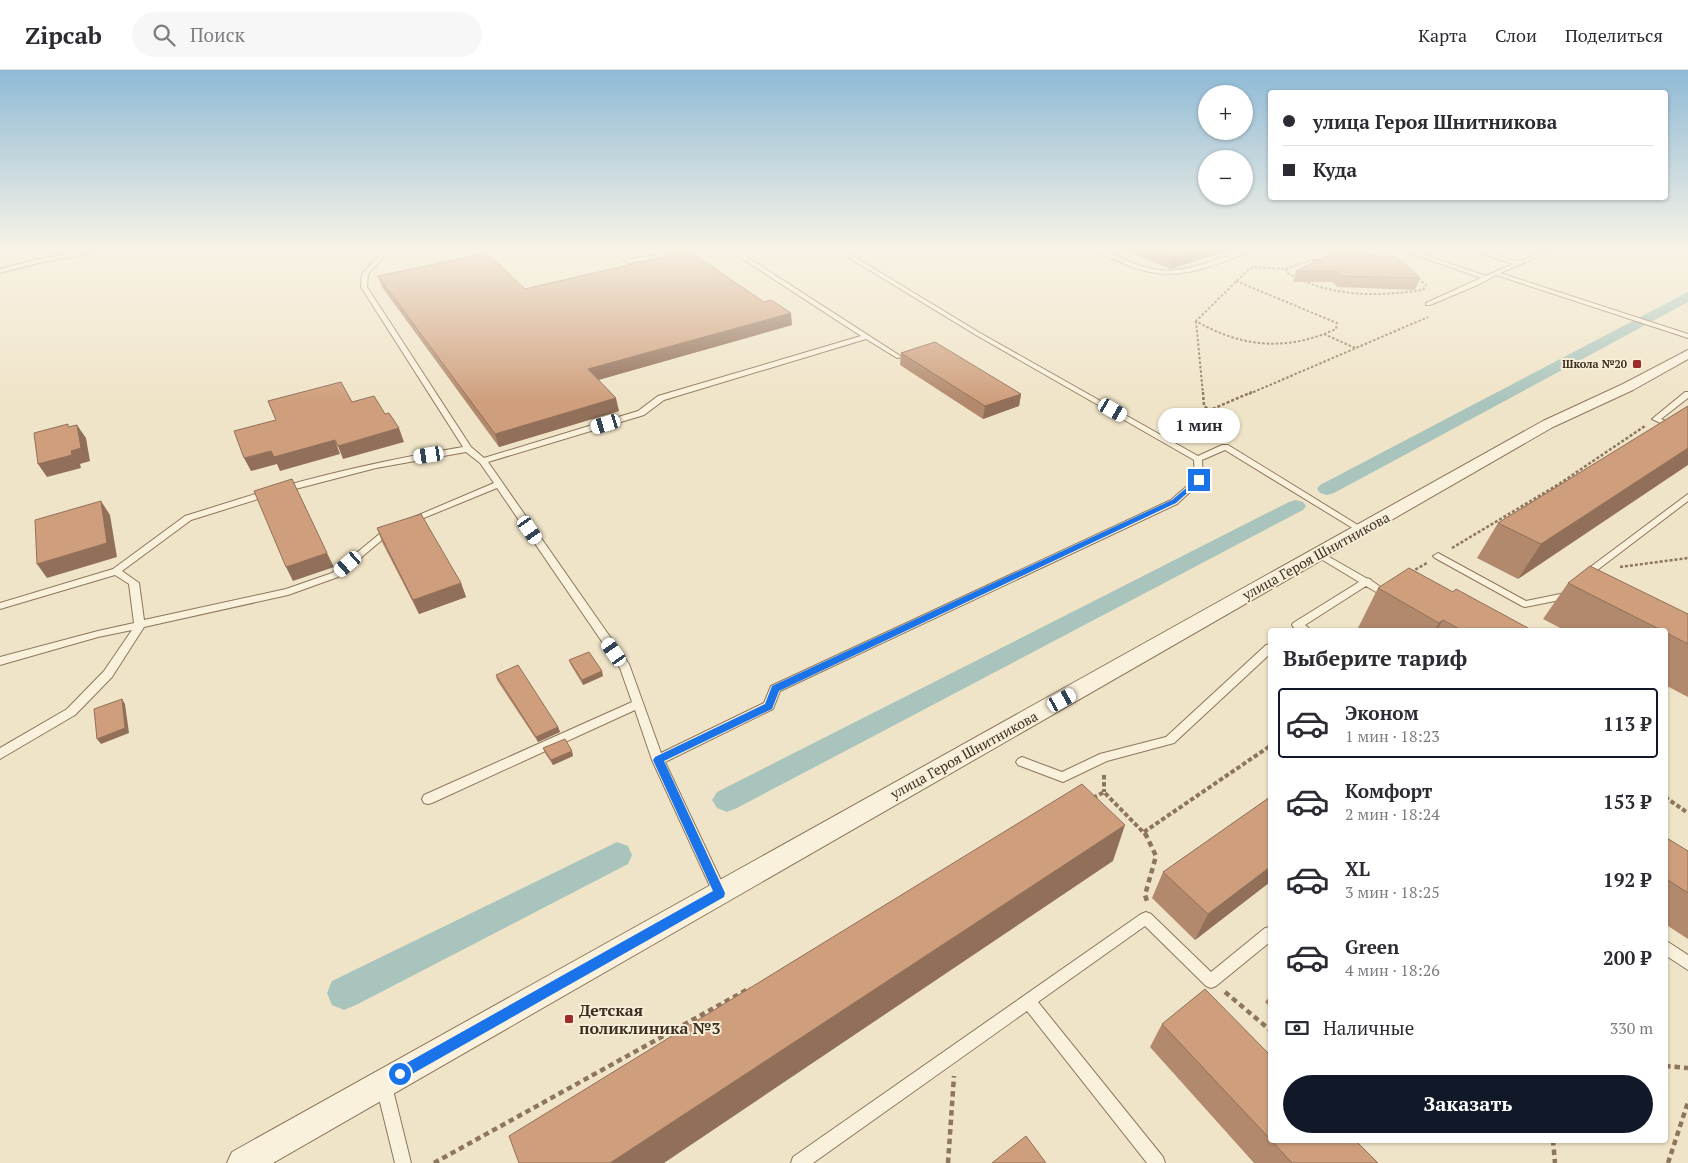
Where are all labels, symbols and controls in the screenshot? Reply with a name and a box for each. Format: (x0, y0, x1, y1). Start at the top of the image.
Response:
search box (132, 12, 482, 57)
text: Zipcab (25, 19, 102, 51)
icon: search (150, 21, 178, 49)
text: Поиск (190, 22, 245, 47)
text: Карта (1418, 23, 1467, 47)
text: Слои (1495, 23, 1537, 47)
text: Поделиться (1565, 23, 1663, 47)
map controls (1198, 85, 1253, 205)
button: + (1198, 85, 1253, 140)
text: улица Героя Шнитникова (1313, 109, 1557, 134)
button: − (1198, 150, 1253, 205)
text: Куда (1313, 157, 1357, 182)
place label: Школа №20 (1562, 357, 1627, 371)
marker: Школа №20 (1631, 358, 1643, 370)
car (1096, 396, 1129, 424)
callout: 1 мин (1158, 408, 1240, 442)
car (589, 412, 622, 436)
text: 1 мин (1175, 414, 1223, 436)
car (413, 445, 444, 465)
route end (1188, 469, 1210, 491)
street label: улица Героя Шнитникова (1238, 507, 1393, 605)
car (515, 513, 544, 547)
car (331, 548, 364, 580)
car (599, 635, 628, 669)
text: Выберите тариф (1283, 643, 1467, 672)
car (1045, 686, 1078, 714)
text: Эконом (1345, 700, 1419, 725)
icon: car (1285, 701, 1330, 746)
street label: улица Героя Шнитникова (886, 706, 1041, 804)
text: 113 ₽ (1603, 711, 1651, 736)
text: 1 мин · 18:23 (1345, 725, 1440, 747)
text: Комфорт (1345, 778, 1432, 803)
icon: car (1285, 779, 1330, 824)
text: 153 ₽ (1603, 789, 1651, 814)
text: 2 мин · 18:24 (1345, 803, 1440, 825)
text: XL (1345, 856, 1370, 881)
icon: car (1285, 857, 1330, 902)
text: 192 ₽ (1603, 867, 1651, 892)
text: 3 мин · 18:25 (1345, 881, 1440, 903)
text: Green (1345, 934, 1399, 959)
icon: car (1285, 935, 1330, 980)
text: 200 ₽ (1603, 945, 1651, 970)
text: 4 мин · 18:26 (1345, 959, 1440, 981)
place label: Детская поликлиника №3 (579, 999, 721, 1039)
marker: Детская поликлиника №3 (563, 1013, 575, 1025)
icon: cash (1283, 1014, 1311, 1042)
text: Наличные (1323, 1015, 1414, 1040)
text: 330 m (1610, 1017, 1653, 1039)
route start (389, 1063, 411, 1085)
button: Заказать (1283, 1075, 1653, 1133)

